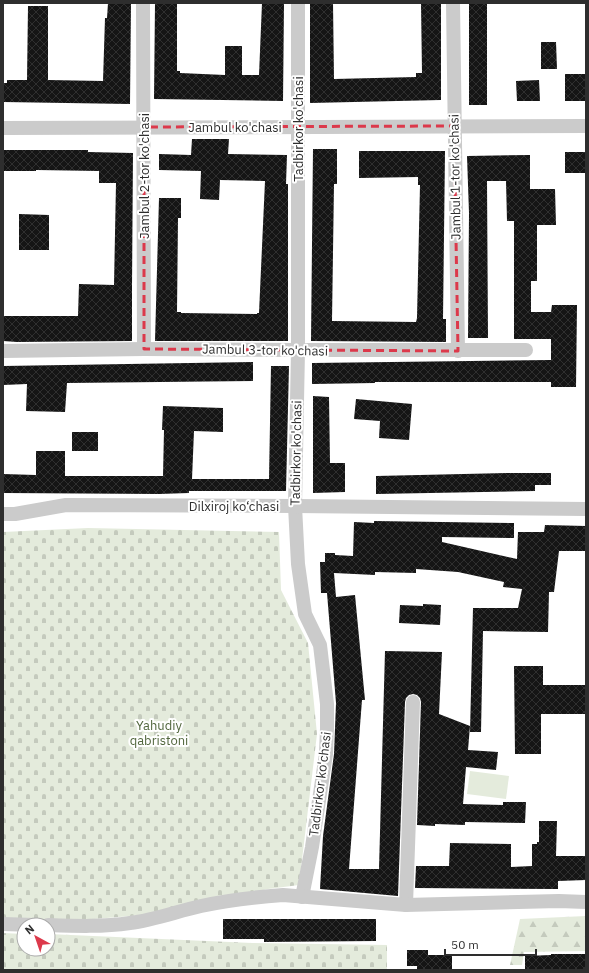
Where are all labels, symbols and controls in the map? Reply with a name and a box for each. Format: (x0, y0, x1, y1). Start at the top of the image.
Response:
street label: Tadbirkor ko'chasi (290, 76, 307, 182)
street label: Jambul 2-tor ko'chasi (136, 113, 153, 239)
street label: Jambul 1-tor ko'chasi (445, 114, 465, 240)
street label: Jambul ko'chasi (188, 119, 282, 136)
street label: Jambul 3-tor ko'chasi (202, 340, 328, 360)
street label: Tadbirkor ko'chasi (287, 400, 305, 506)
street label: Dilxiroj ko‘chasi (189, 498, 279, 515)
park label: Yahudiy qabristoni (130, 717, 188, 749)
street label: Tadbirkor ko'chasi (305, 731, 335, 837)
north arrow (16, 917, 56, 957)
text: N (22, 921, 37, 937)
scale bar (445, 931, 536, 957)
text: 50 m (451, 937, 479, 952)

